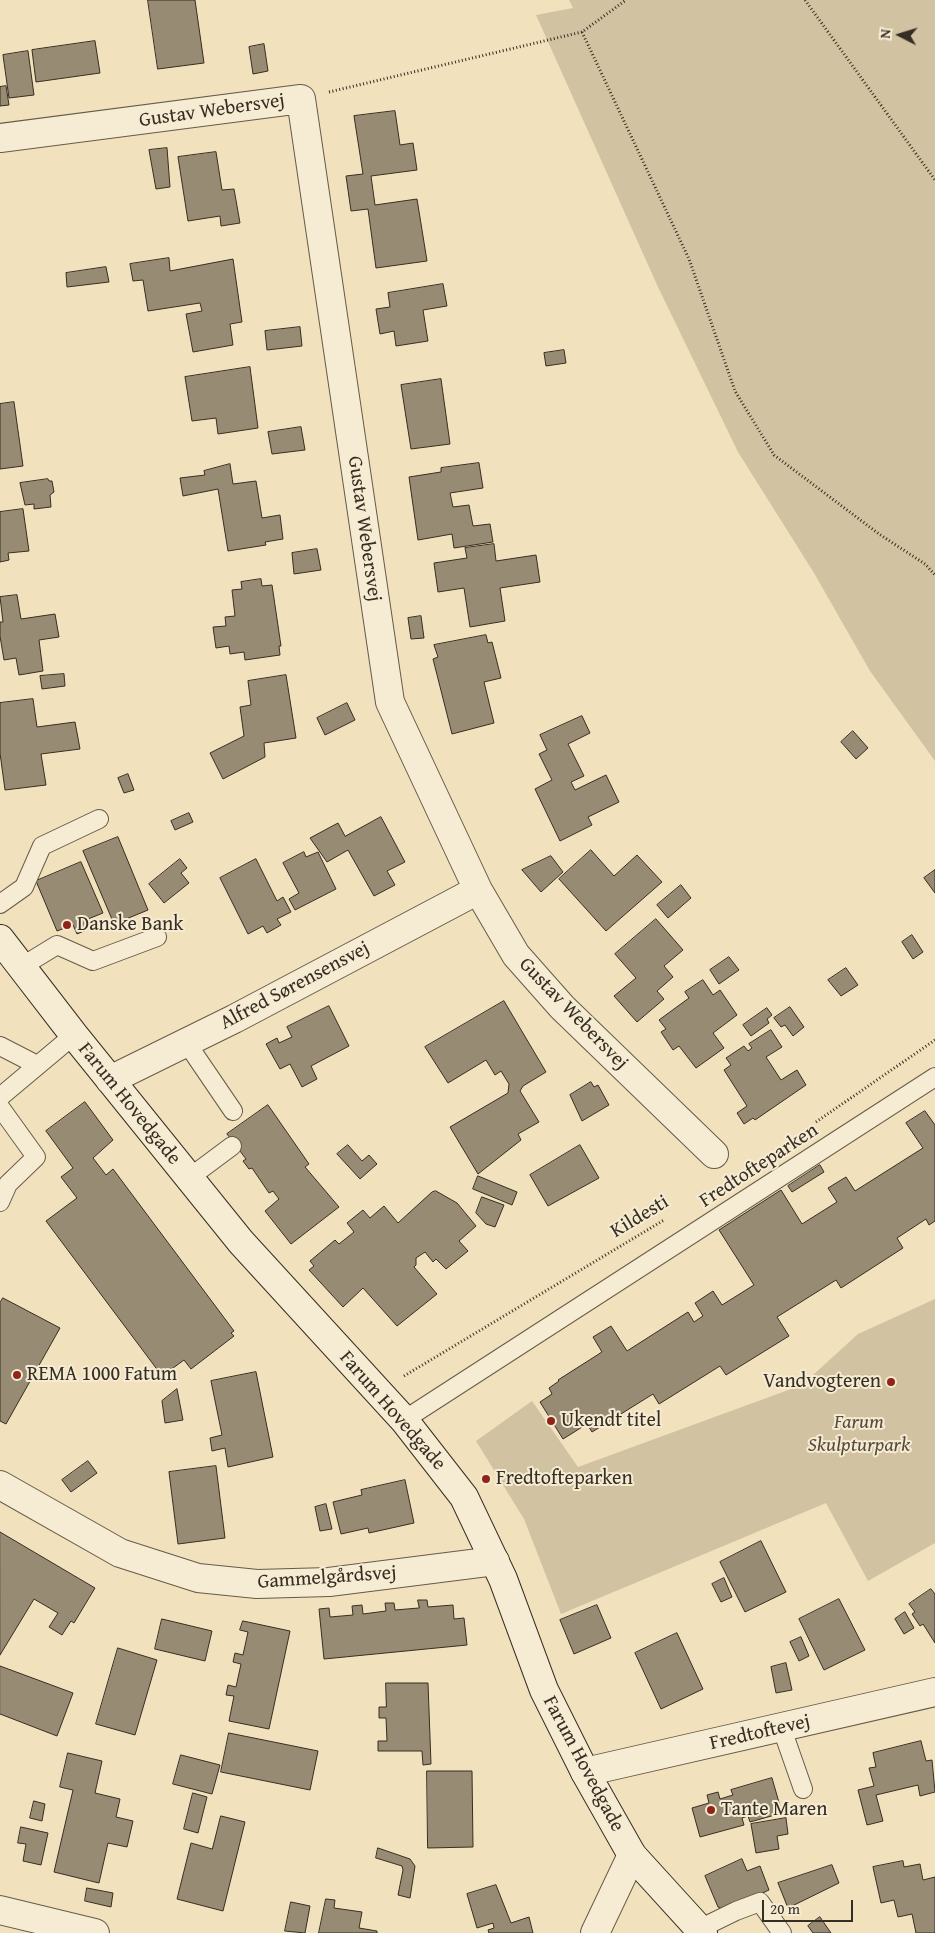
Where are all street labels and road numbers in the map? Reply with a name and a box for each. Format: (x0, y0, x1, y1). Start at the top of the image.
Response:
street label: Gustav Webersvej (138, 89, 286, 133)
street label: Gustav Webersvej (342, 455, 386, 603)
street label: Alfred Sørensensvej (216, 936, 374, 1036)
street label: Gustav Webersvej (513, 953, 633, 1075)
street label: Farum Hovedgade (72, 1038, 186, 1170)
street label: Fredtofteparken (695, 1119, 823, 1213)
street label: Kildesti (607, 1190, 673, 1244)
street label: Farum Hovedgade (334, 1346, 450, 1476)
street label: Gammelgårdsvej (257, 1561, 397, 1595)
street label: Farum Hovedgade (537, 1692, 629, 1836)
street label: Fredtoftevej (708, 1710, 812, 1756)

